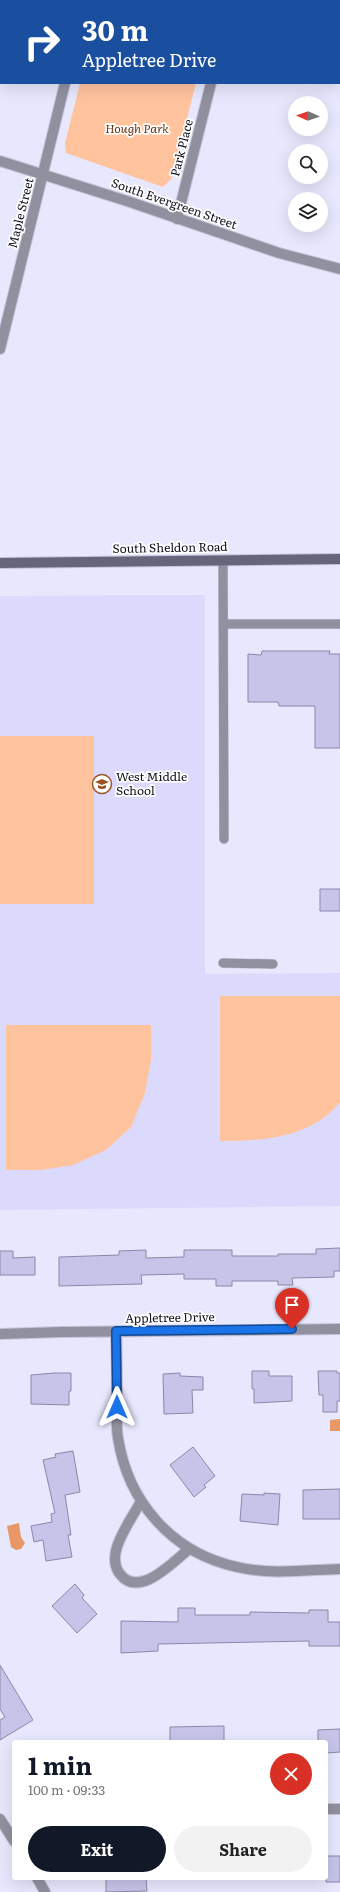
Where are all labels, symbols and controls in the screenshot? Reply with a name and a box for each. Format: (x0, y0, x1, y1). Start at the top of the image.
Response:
text: 30 m (82, 8, 148, 50)
icon: right (16, 16, 68, 68)
text: Appletree Drive (82, 46, 216, 73)
north arrow (288, 96, 328, 136)
map controls (288, 96, 328, 232)
street label: Park Place (165, 117, 197, 178)
park label: Hough Park (105, 119, 169, 137)
button: search (288, 144, 328, 184)
street label: South Evergreen Street (109, 173, 240, 233)
street label: Maple Street (3, 175, 38, 250)
button: layers (288, 192, 328, 232)
street label: South Sheldon Road (112, 537, 228, 557)
place label: West Middle School (116, 767, 187, 799)
school or university icon: West Middle School (91, 773, 113, 795)
pin (275, 1288, 309, 1329)
icon: arrive (281, 1294, 303, 1316)
street label: Appletree Drive (125, 1307, 215, 1327)
position arrow (96, 1386, 138, 1428)
text: 1 min (28, 1747, 92, 1782)
button: close (270, 1753, 312, 1795)
text: 100 m · 09:33 (28, 1780, 105, 1799)
button: Exit (28, 1826, 166, 1872)
button: Share (174, 1826, 312, 1872)

